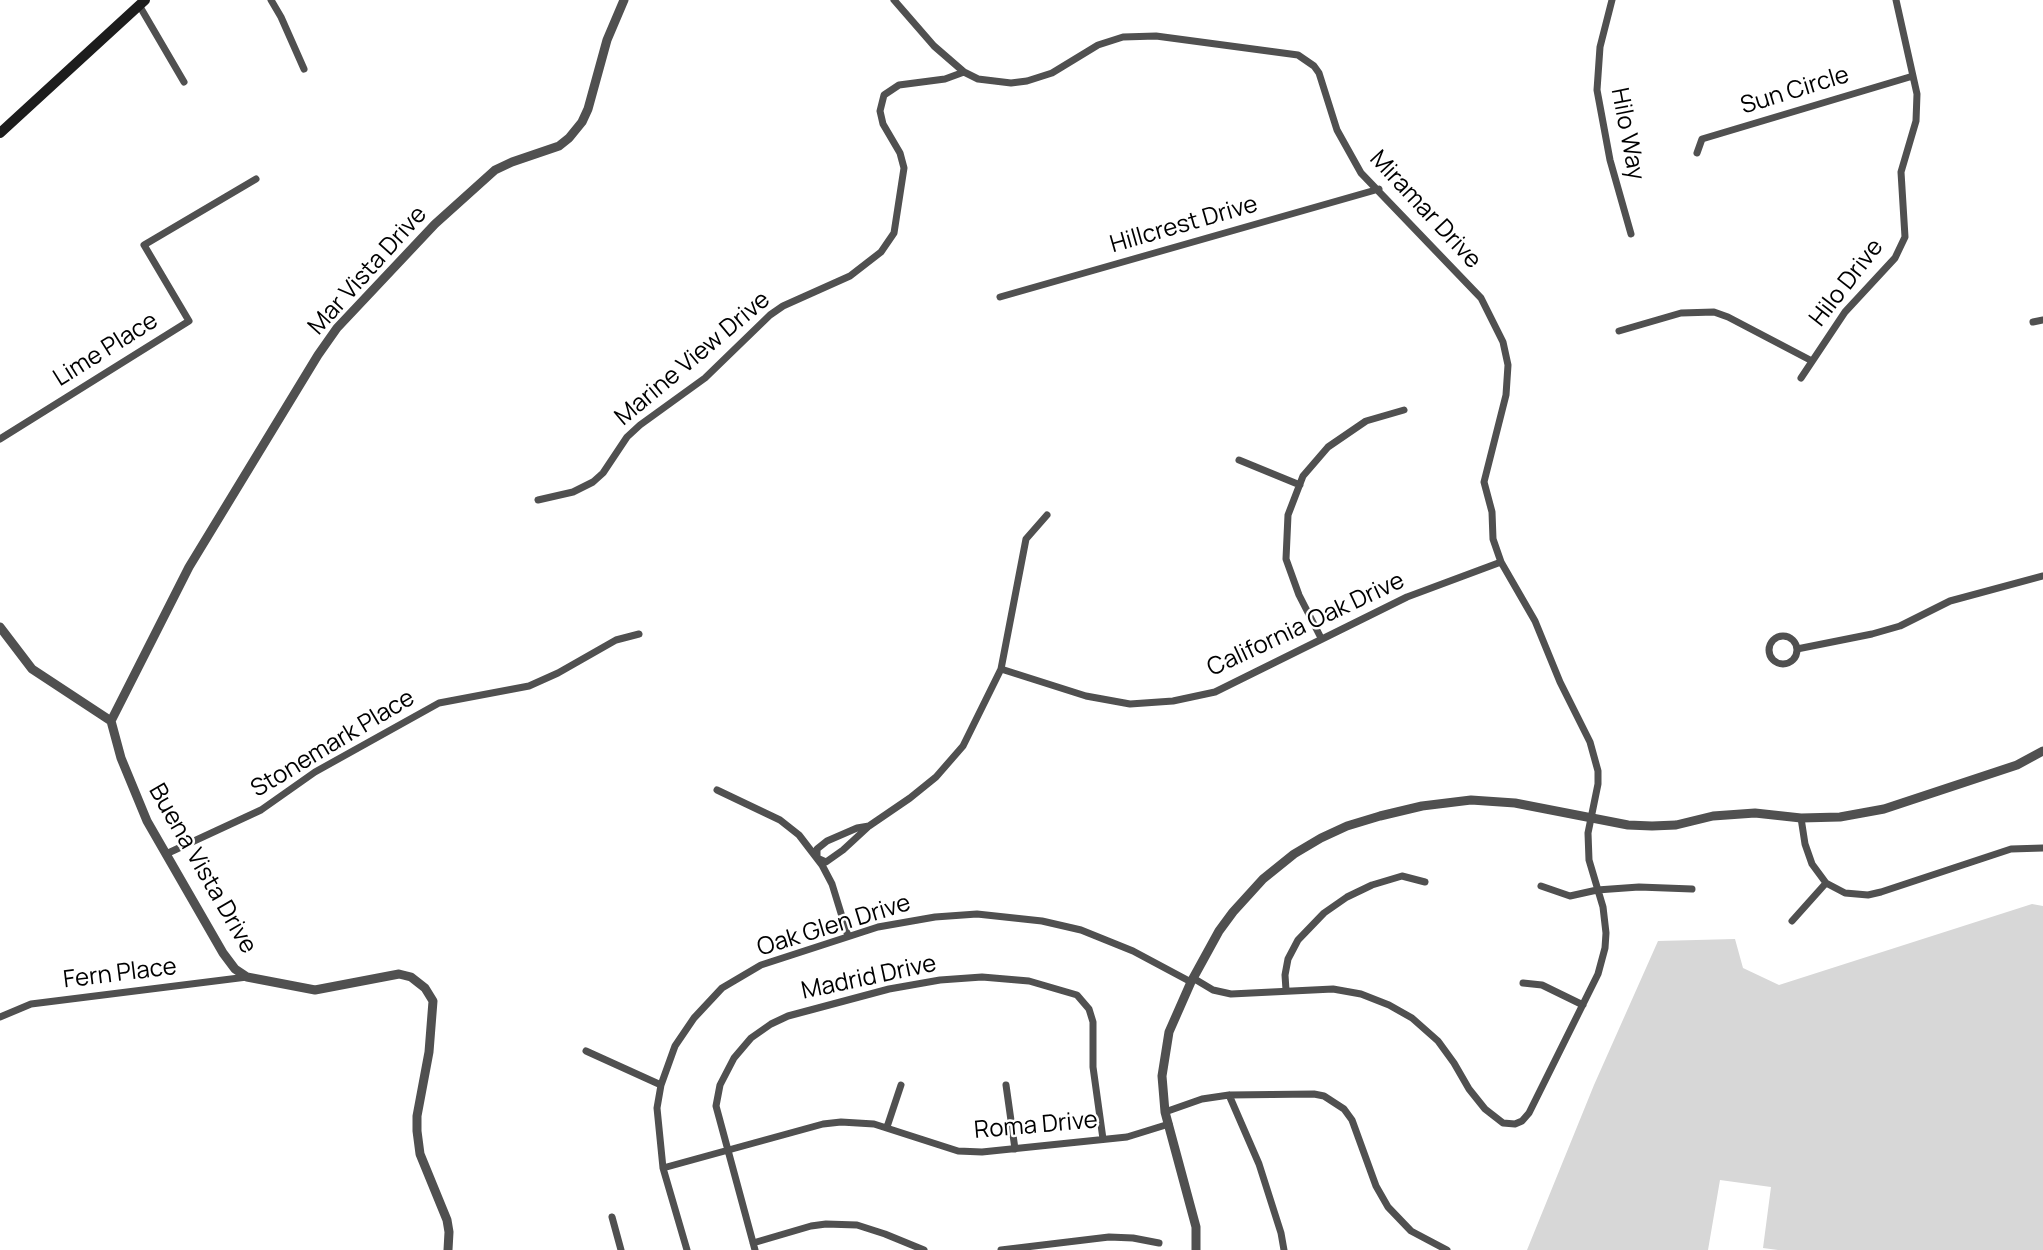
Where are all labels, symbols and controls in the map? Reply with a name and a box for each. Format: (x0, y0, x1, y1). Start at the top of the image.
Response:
street label: Sun Circle (1737, 61, 1853, 121)
street label: Hilo Way (1604, 85, 1650, 183)
street label: Miramar Drive (1363, 145, 1487, 275)
street label: Hillcrest Drive (1107, 190, 1261, 260)
street label: Mar Vista Drive (303, 201, 433, 341)
street label: Hilo Drive (1804, 234, 1890, 332)
street label: Marine View Drive (610, 286, 776, 432)
street label: Lime Place (49, 307, 163, 393)
street label: California Oak Drive (1203, 567, 1409, 683)
street label: Stonemark Place (246, 684, 420, 804)
street label: Buena Vista Drive (142, 779, 262, 959)
street label: Oak Glen Drive (754, 889, 914, 963)
street label: Madrid Drive (799, 950, 939, 1006)
street label: Fern Place (62, 953, 178, 995)
street label: Roma Drive (973, 1106, 1099, 1146)

